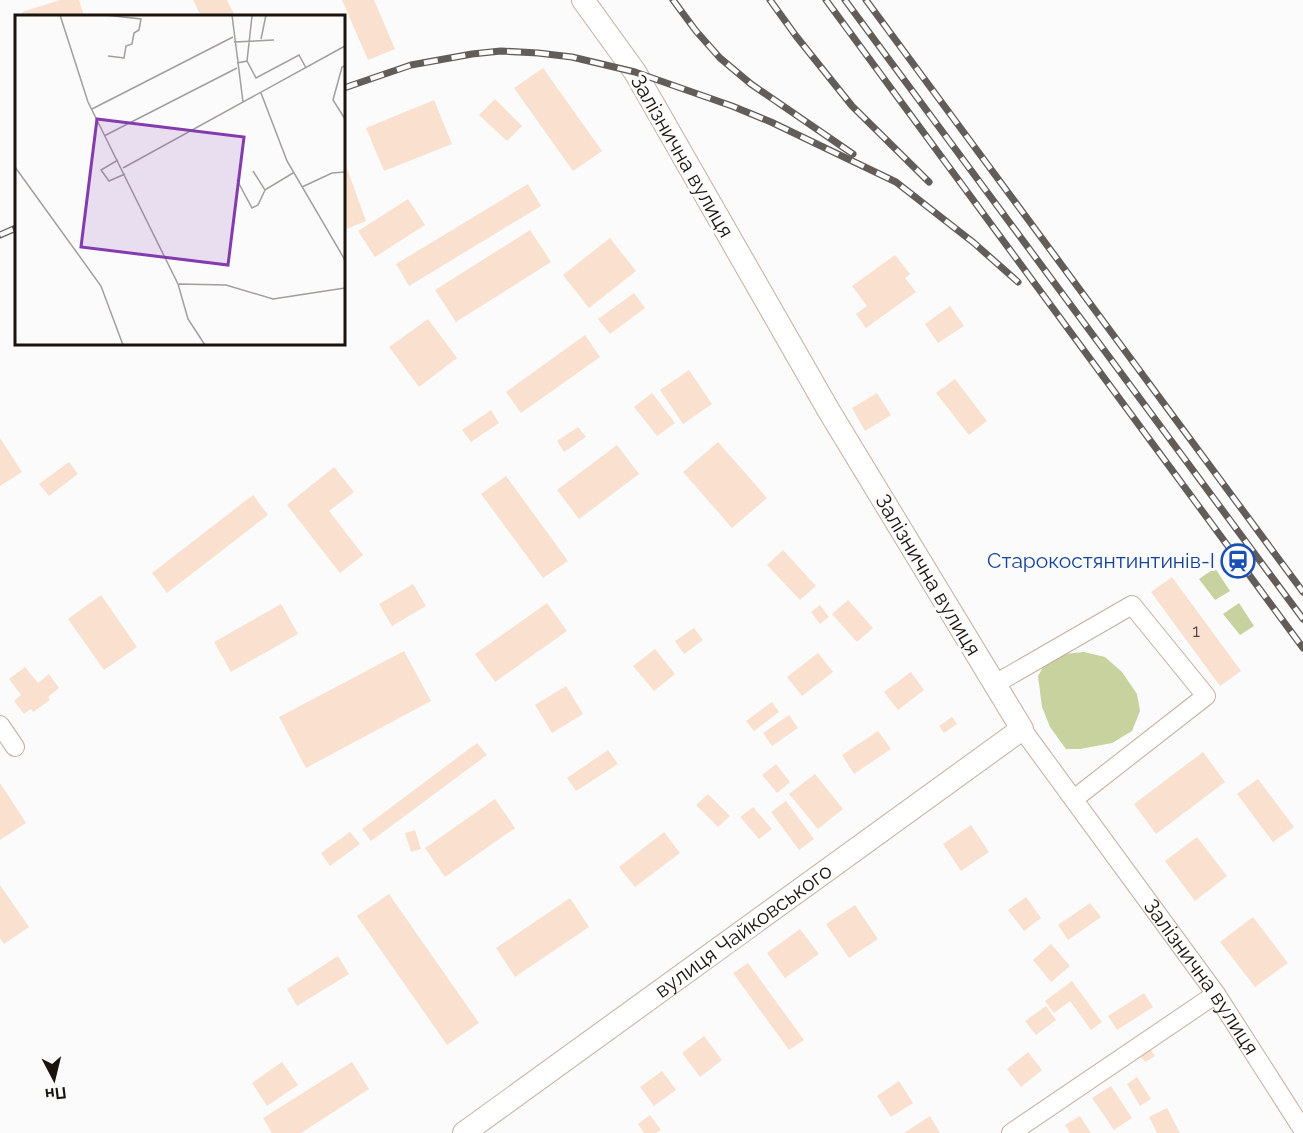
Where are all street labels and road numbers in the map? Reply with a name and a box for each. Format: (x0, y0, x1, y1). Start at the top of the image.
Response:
street label: Залізнична вулиця (626, 70, 739, 242)
street label: Залізнична вулиця (870, 490, 986, 660)
street label: вулиця Чайковського (650, 858, 837, 1003)
street label: Залізнична вулиця (1139, 894, 1264, 1059)

